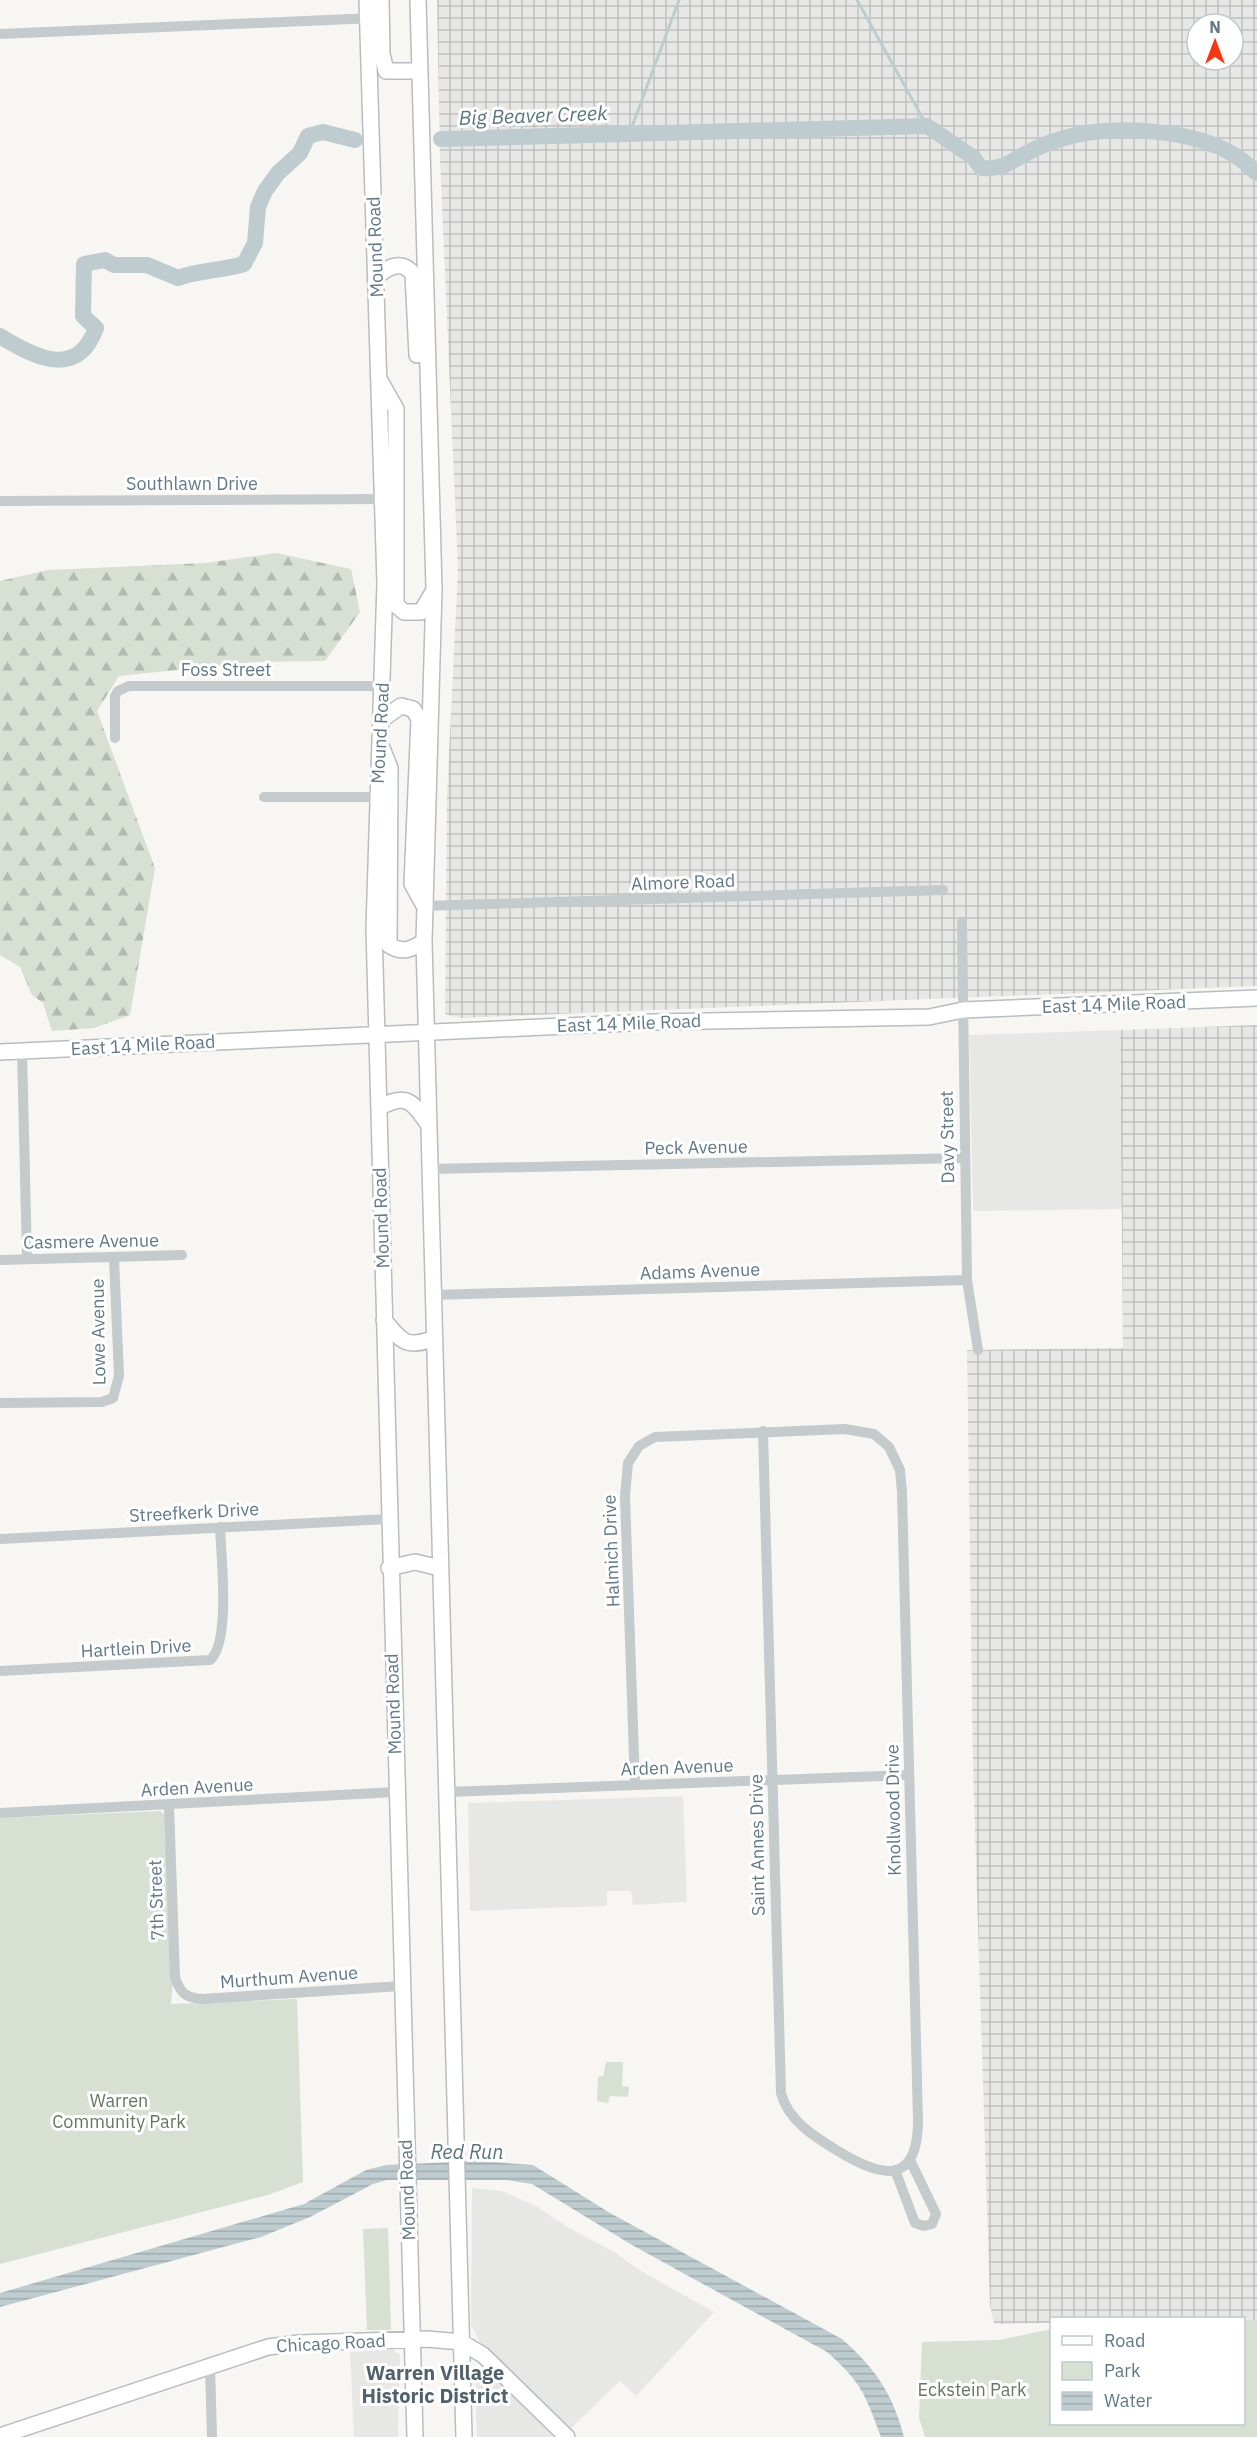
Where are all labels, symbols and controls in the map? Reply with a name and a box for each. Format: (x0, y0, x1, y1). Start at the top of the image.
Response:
north arrow (1185, 12, 1245, 72)
text: N (1209, 17, 1221, 37)
water label: Big Beaver Creek (458, 99, 608, 131)
street label: Mound Road (362, 196, 388, 298)
street label: Southlawn Drive (126, 472, 258, 495)
street label: Foss Street (181, 658, 271, 681)
street label: Mound Road (366, 682, 394, 784)
street label: Almore Road (630, 869, 736, 895)
street label: East 14 Mile Road (1041, 990, 1187, 1018)
street label: East 14 Mile Road (556, 1009, 702, 1037)
street label: East 14 Mile Road (70, 1030, 216, 1060)
street label: Davy Street (935, 1090, 959, 1184)
street label: Peck Avenue (644, 1135, 748, 1159)
street label: Mound Road (368, 1167, 394, 1269)
street label: Casmere Avenue (23, 1228, 159, 1254)
street label: Adams Avenue (639, 1257, 761, 1285)
street label: Lowe Avenue (86, 1278, 110, 1386)
street label: Halmich Drive (598, 1494, 624, 1608)
street label: Streefkerk Drive (128, 1497, 260, 1527)
street label: Hartlein Drive (80, 1634, 192, 1662)
street label: Mound Road (380, 1653, 406, 1755)
street label: Knollwood Drive (880, 1744, 906, 1876)
street label: Arden Avenue (620, 1754, 734, 1780)
street label: Arden Avenue (140, 1773, 254, 1801)
street label: Saint Annes Drive (744, 1774, 770, 1916)
street label: 7th Street (143, 1859, 169, 1941)
street label: Murthum Avenue (219, 1961, 359, 1993)
park label: Warren Community Park (52, 2089, 186, 2133)
water label: Red Run (430, 2138, 504, 2165)
street label: Mound Road (394, 2139, 420, 2241)
legend (1050, 2317, 1245, 2425)
street label: Chicago Road (276, 2329, 386, 2357)
text: Road (1104, 2329, 1145, 2352)
district label: Warren Village Historic District (362, 2359, 508, 2409)
text: Park (1104, 2359, 1141, 2382)
park label: Eckstein Park (918, 2378, 1027, 2401)
text: Water (1104, 2389, 1153, 2412)

